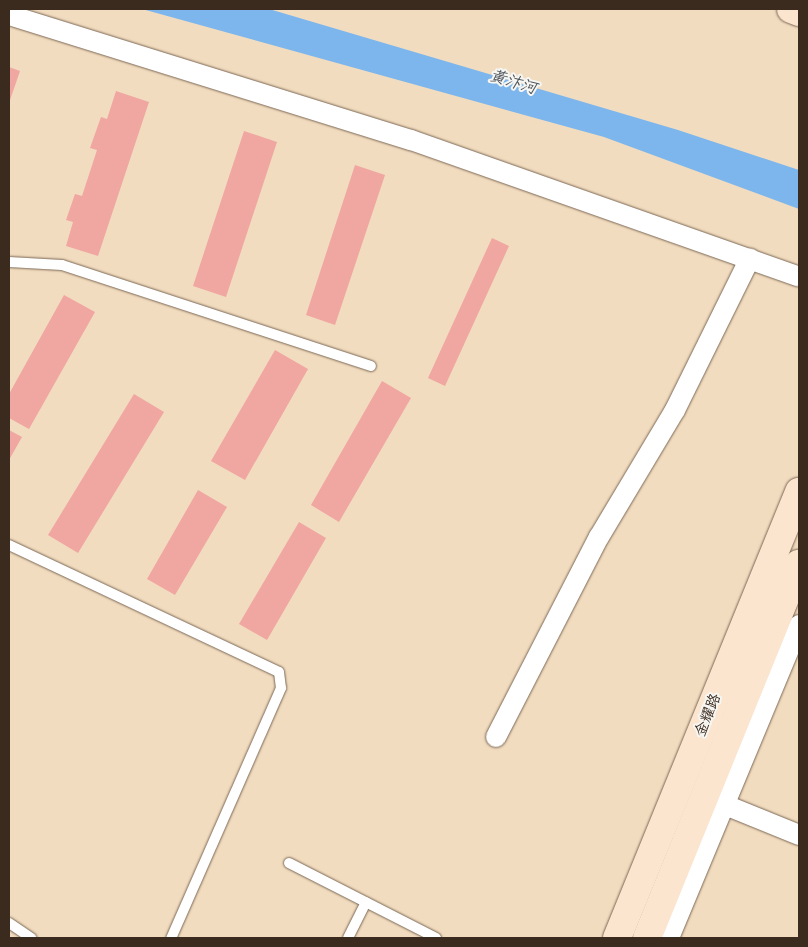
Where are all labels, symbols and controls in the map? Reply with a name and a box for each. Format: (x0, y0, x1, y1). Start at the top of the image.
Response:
water label: 黄汴河 (487, 67, 539, 99)
street label: 金耀路 (691, 691, 725, 739)

